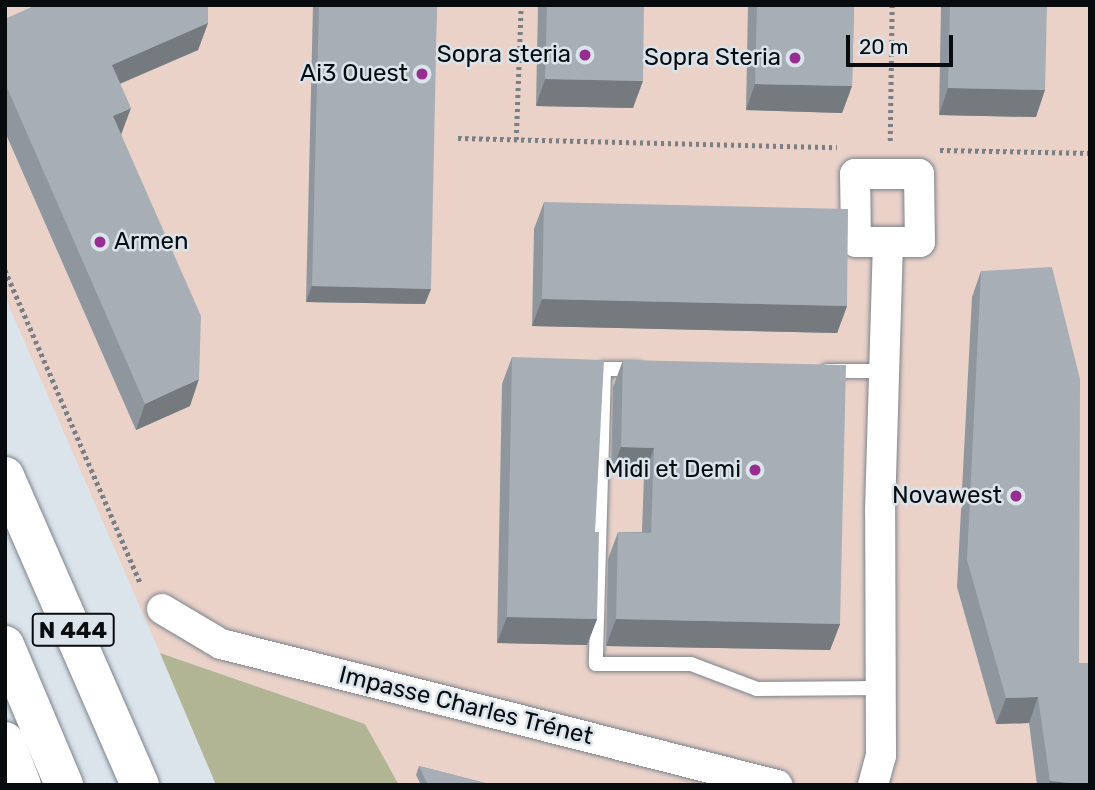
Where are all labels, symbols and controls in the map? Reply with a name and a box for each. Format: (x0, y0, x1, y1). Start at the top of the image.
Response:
scale bar (850, 21, 957, 65)
text: 20 m (859, 34, 908, 59)
place label: Sopra steria (437, 41, 571, 69)
place label: Sopra Steria (644, 44, 781, 72)
marker: Sopra steria (577, 47, 593, 63)
marker: Sopra Steria (787, 50, 803, 66)
place label: Ai3 Ouest (300, 60, 408, 88)
marker: Ai3 Ouest (414, 66, 430, 82)
place label: Armen (114, 228, 189, 256)
marker: Armen (92, 234, 108, 250)
place label: Midi et Demi (604, 456, 741, 484)
marker: Midi et Demi (747, 462, 763, 478)
place label: Novawest (892, 482, 1002, 510)
marker: Novawest (1008, 488, 1024, 504)
road number: N 444 (31, 610, 115, 650)
street label: Impasse Charles Trénet (336, 660, 596, 752)

